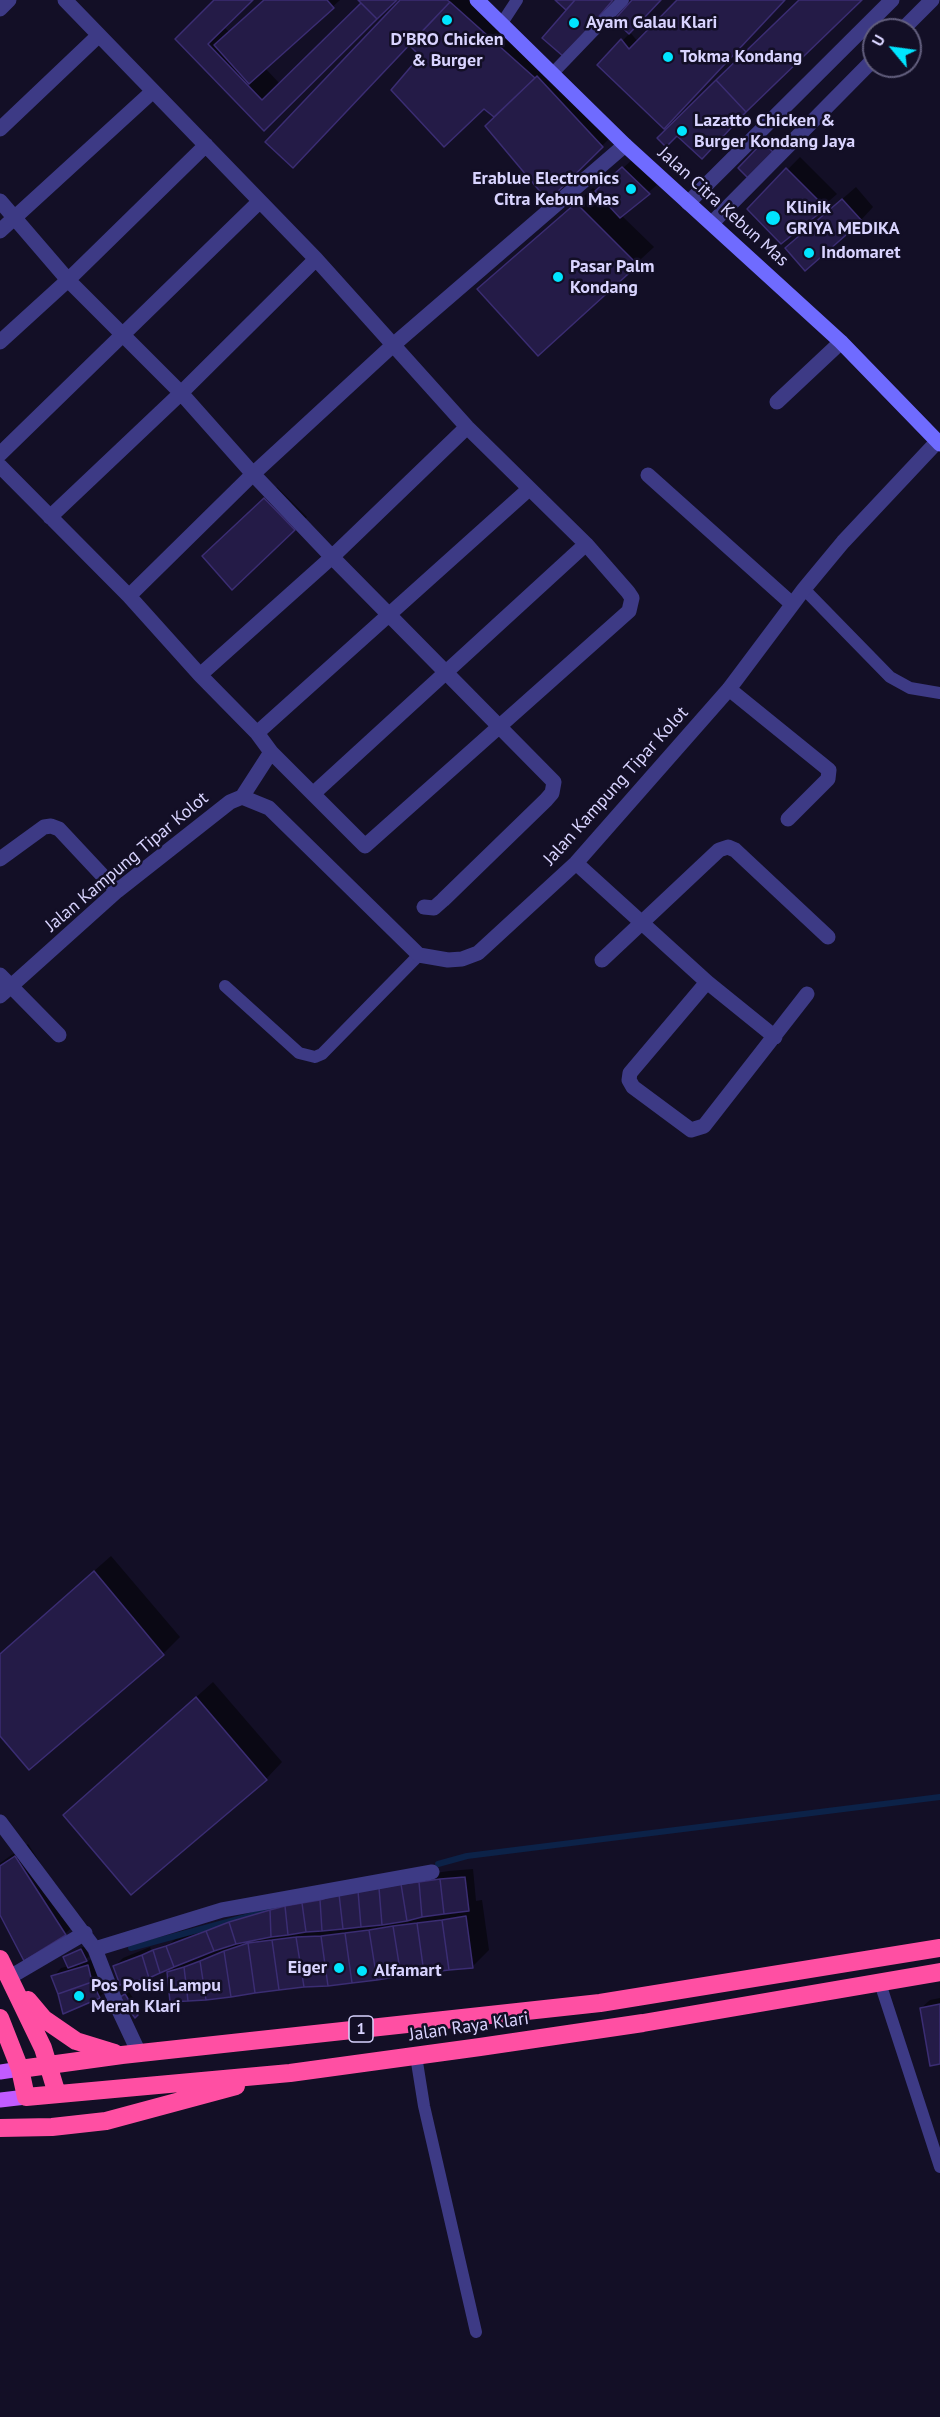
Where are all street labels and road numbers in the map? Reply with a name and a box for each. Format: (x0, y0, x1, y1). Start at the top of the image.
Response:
street label: Jalan Citra Kebun Mas (653, 143, 793, 271)
street label: Jalan Kampung Tipar Kolot (539, 702, 693, 870)
street label: Jalan Kampung Tipar Kolot (41, 788, 213, 936)
street label: Jalan Raya Klari (408, 2008, 530, 2046)
road number: 1 (349, 2016, 373, 2042)

